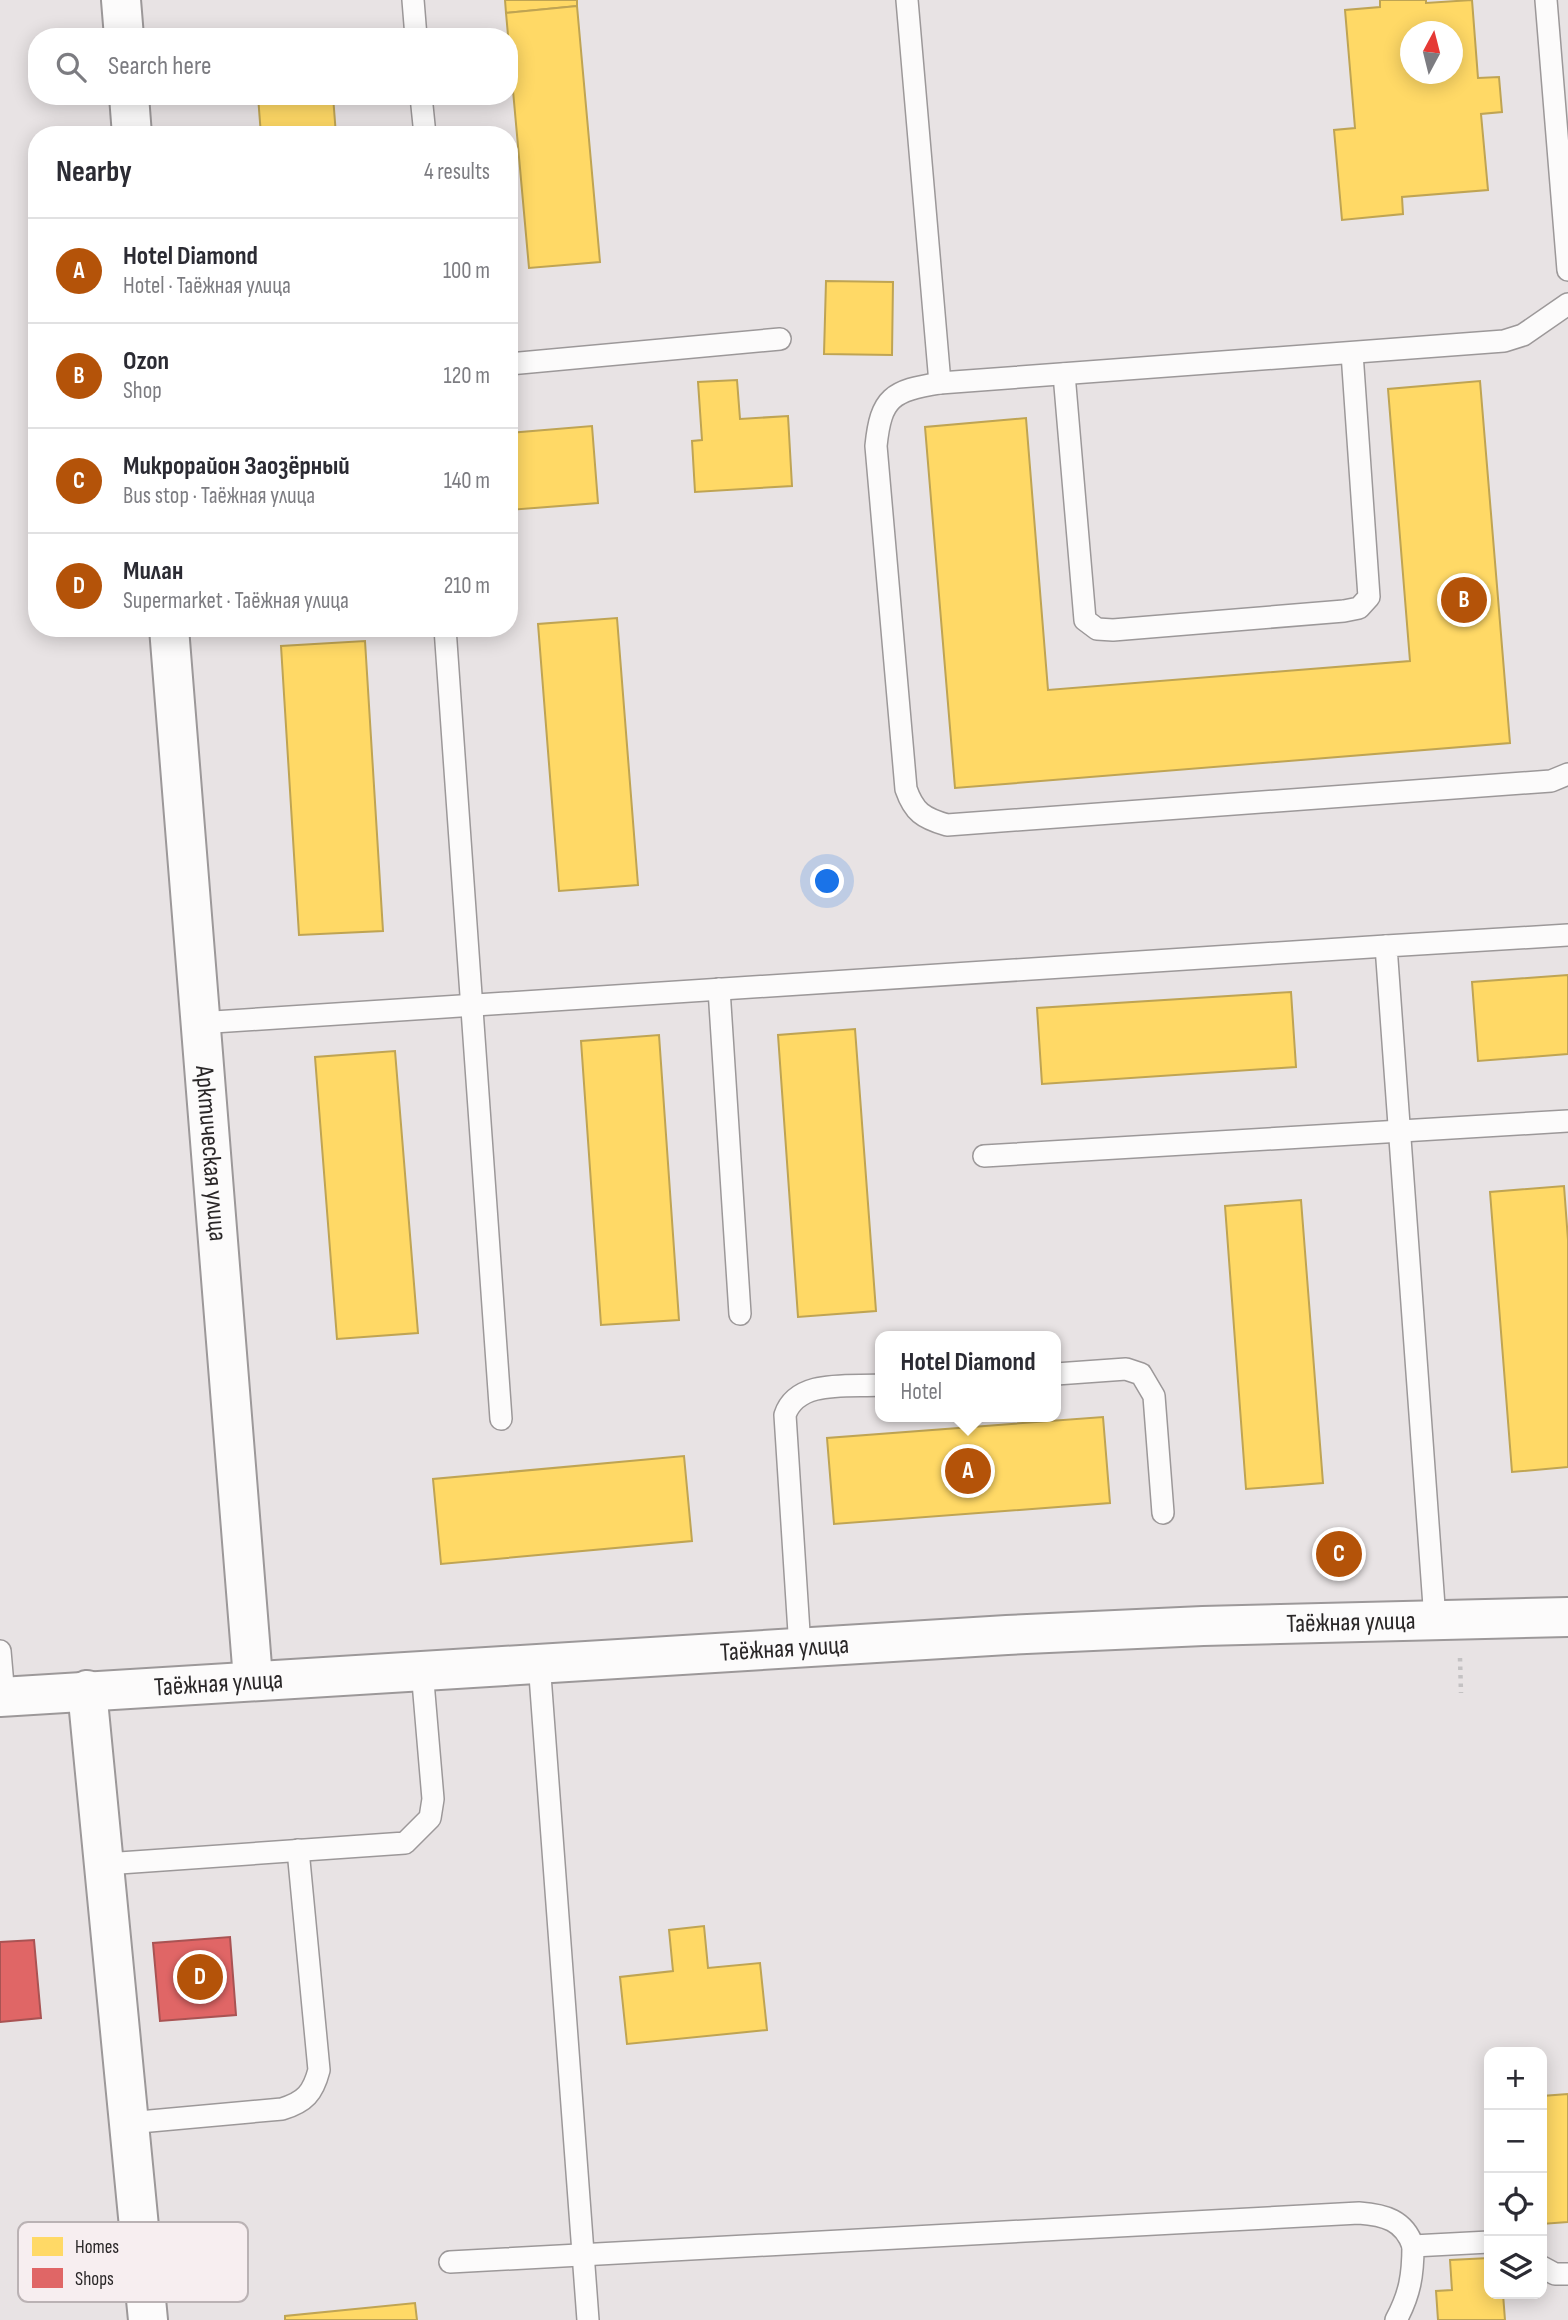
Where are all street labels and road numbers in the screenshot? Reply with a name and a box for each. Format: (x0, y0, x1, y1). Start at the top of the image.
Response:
street label: Арктическая улица (188, 1063, 233, 1242)
street label: Таёжная улица (1286, 1605, 1416, 1639)
street label: Таёжная улица (719, 1629, 850, 1668)
street label: Таёжная улица (153, 1664, 284, 1703)

